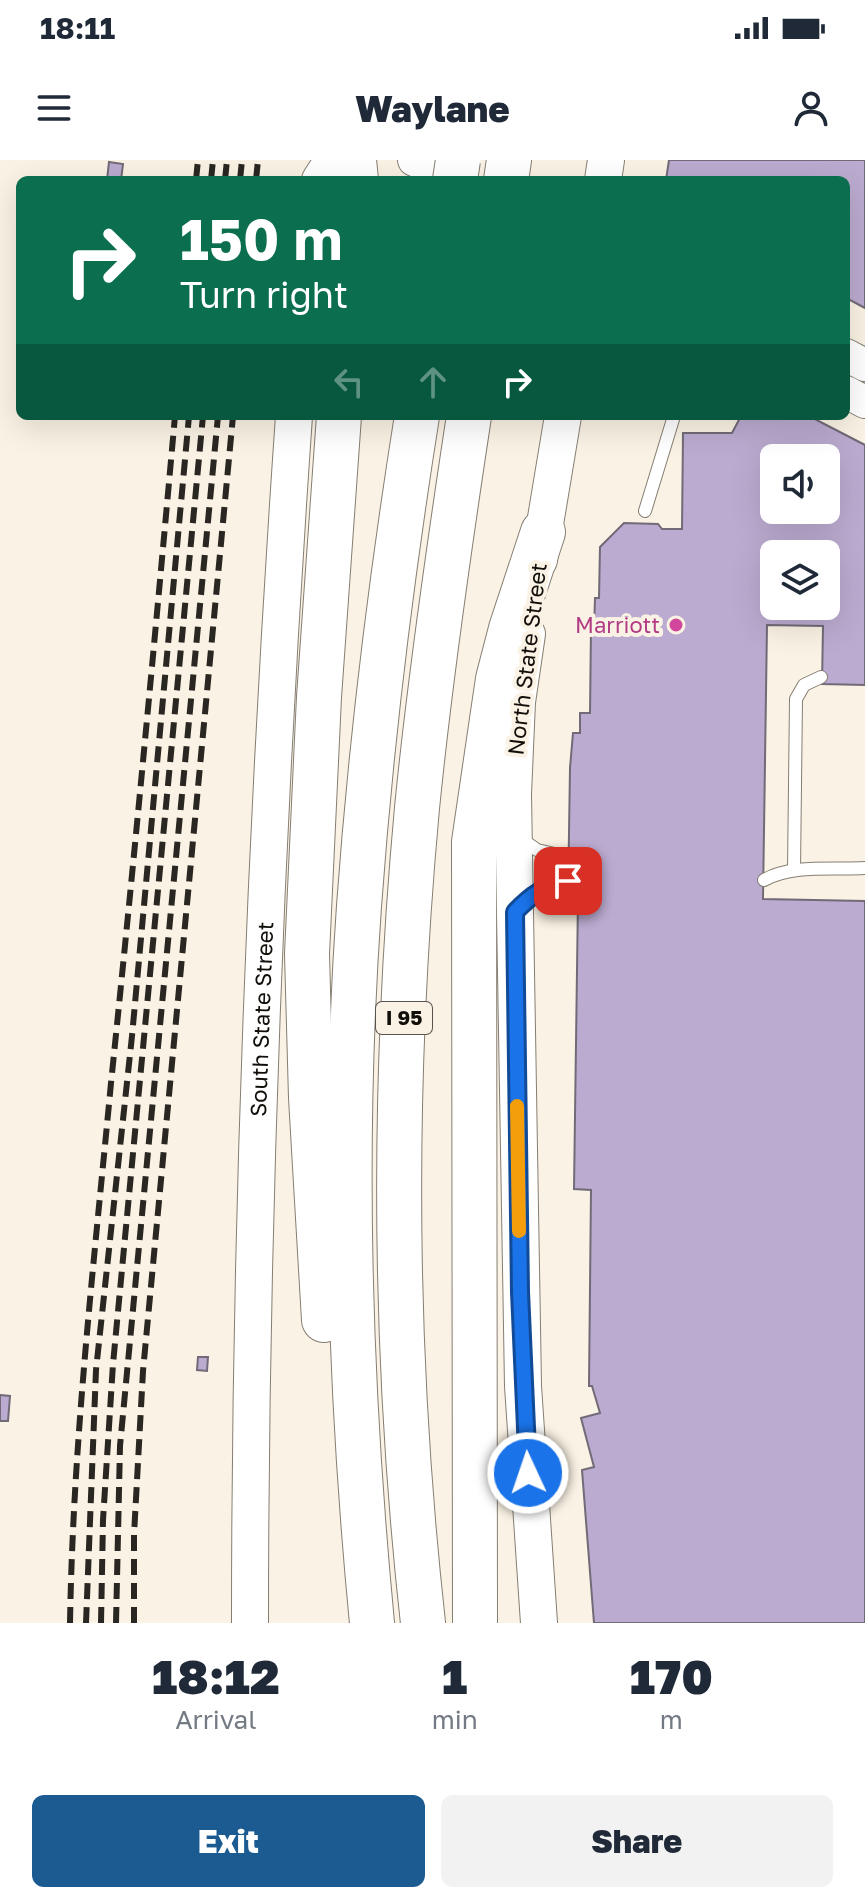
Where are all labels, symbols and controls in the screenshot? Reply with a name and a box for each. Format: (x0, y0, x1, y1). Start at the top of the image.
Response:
text: 18:11 (40, 10, 115, 46)
icon: menu (32, 86, 76, 130)
icon: person (789, 86, 833, 130)
text: Waylane (355, 87, 510, 130)
text: 150 m (180, 205, 342, 272)
icon: right (48, 208, 152, 312)
text: Turn right (180, 273, 348, 316)
icon: left (327, 360, 371, 404)
icon: ahead (411, 360, 455, 404)
icon: right (495, 360, 539, 404)
map controls (760, 444, 840, 620)
button: sound (760, 444, 840, 524)
button: layers (760, 540, 840, 620)
street label: North State Street (501, 561, 552, 757)
place label: Marriott (575, 611, 660, 638)
marker: Marriott (667, 616, 685, 634)
pin (534, 847, 602, 915)
icon: arrive (546, 859, 590, 903)
street label: South State Street (244, 921, 278, 1117)
road number: I 95 (376, 1002, 432, 1034)
position arrow (486, 1431, 570, 1515)
text: 18:12 (152, 1647, 280, 1705)
text: 1 (442, 1647, 467, 1705)
text: 170 (630, 1647, 713, 1705)
text: Arrival (175, 1704, 257, 1735)
text: min (432, 1704, 478, 1735)
text: m (660, 1704, 683, 1735)
button: Exit (32, 1795, 425, 1887)
button: Share (441, 1795, 833, 1887)

